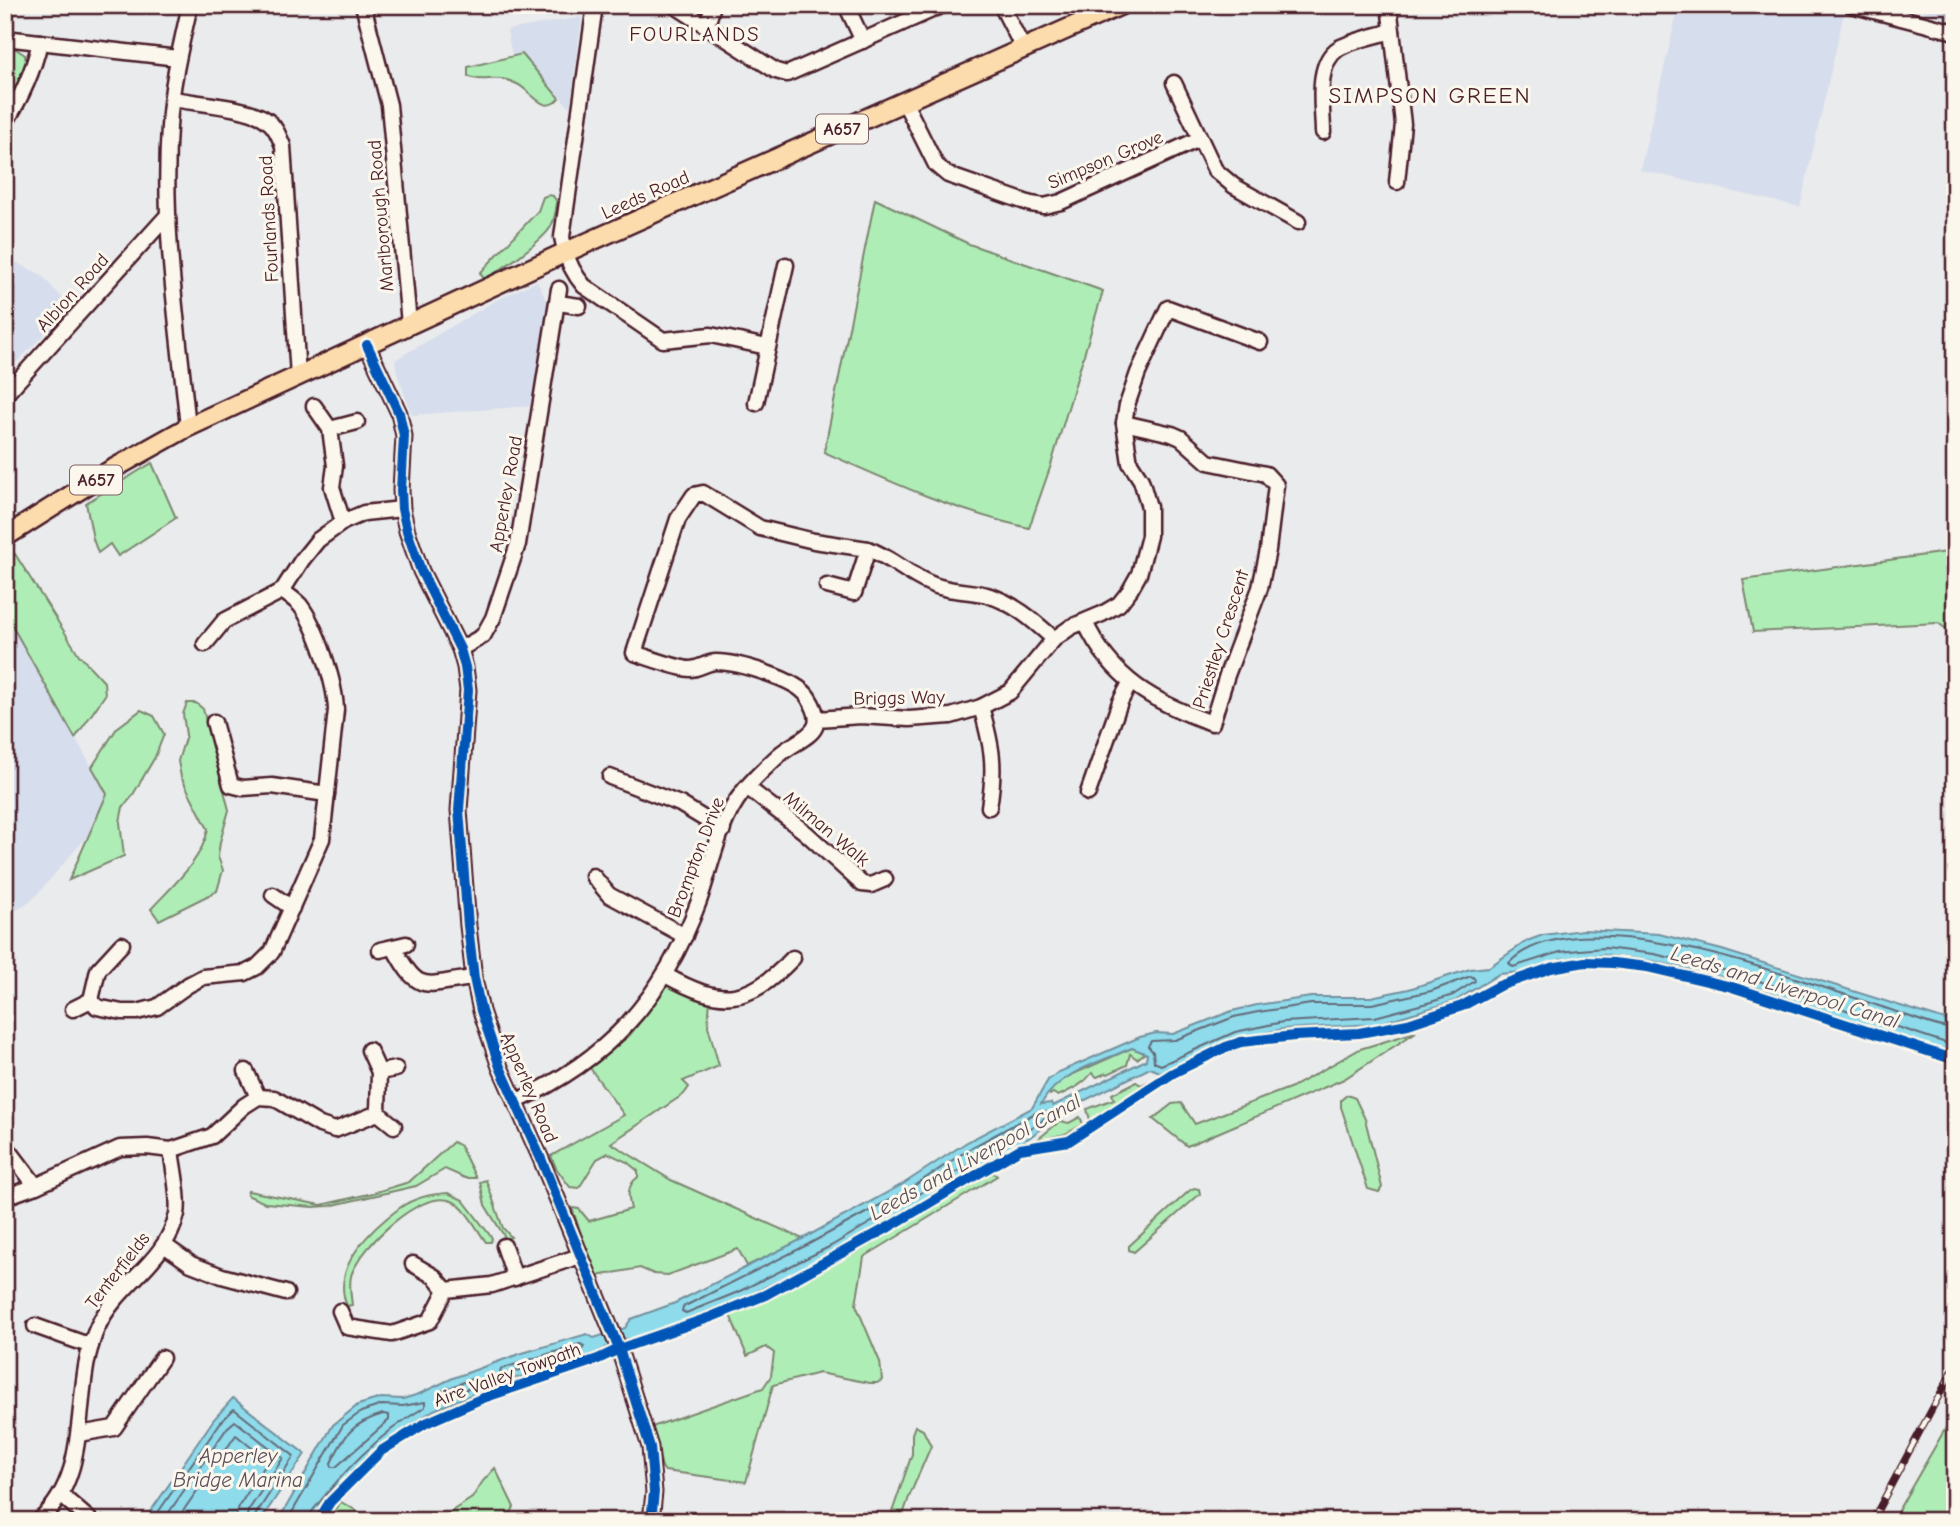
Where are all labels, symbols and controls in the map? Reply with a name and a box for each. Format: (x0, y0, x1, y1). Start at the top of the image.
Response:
district label: FOURLANDS (629, 22, 761, 46)
district label: SIMPSON GREEN (1328, 82, 1532, 109)
road number: A657 (816, 114, 868, 144)
street label: Simpson Grove (1044, 126, 1166, 194)
street label: Marlborough Road (363, 139, 399, 293)
street label: Fourlands Road (255, 155, 283, 283)
street label: Leeds Road (598, 166, 693, 224)
street label: Albion Road (32, 249, 114, 336)
street label: Apperley Road (485, 434, 527, 554)
road number: A657 (70, 466, 122, 494)
street label: Priestley Crescent (1188, 567, 1254, 712)
street label: Briggs Way (853, 686, 945, 710)
street label: Milman Walk (779, 787, 874, 871)
street label: Brompton Drive (663, 794, 729, 921)
water label: Leeds and Liverpool Canal (1668, 941, 1902, 1033)
street label: Apperley Road (496, 1029, 562, 1146)
water label: Leeds and Liverpool Canal (865, 1089, 1085, 1225)
street label: Tenterfields (81, 1228, 155, 1313)
street label: Aire Valley Towpath (431, 1338, 584, 1412)
water label: Apperley Bridge Marina (173, 1444, 303, 1492)

